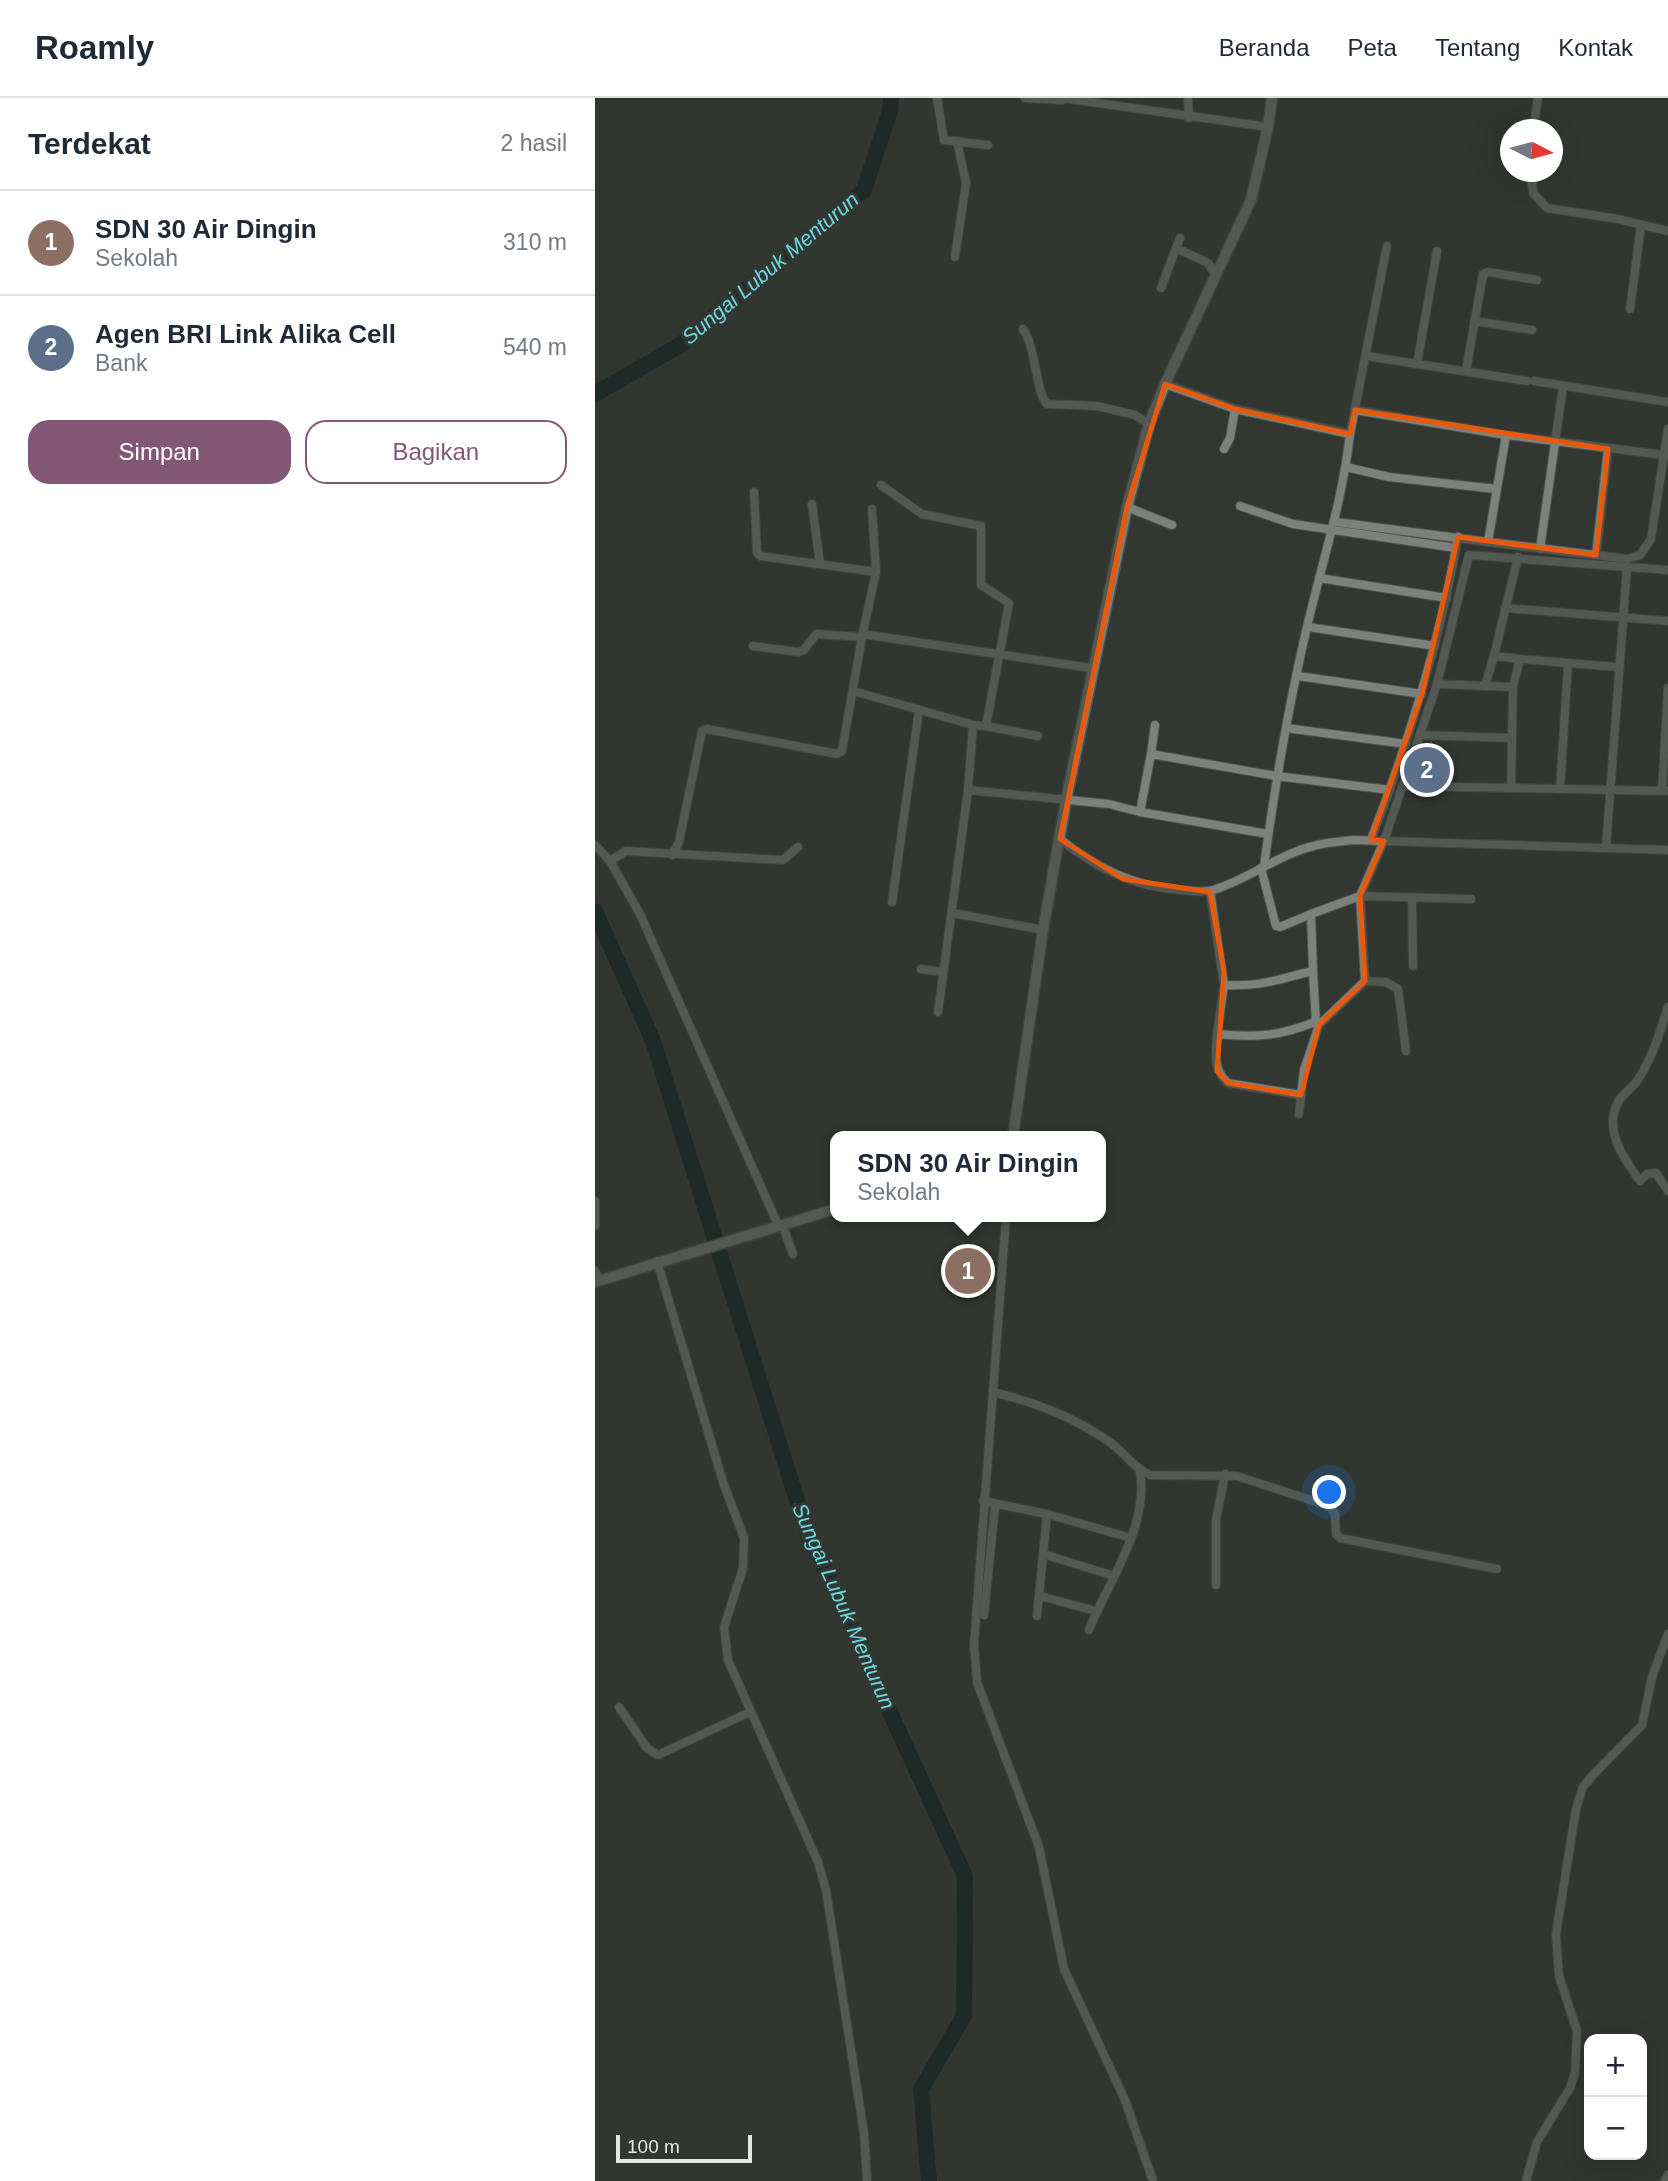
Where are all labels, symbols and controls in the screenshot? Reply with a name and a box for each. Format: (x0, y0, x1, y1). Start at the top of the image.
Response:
text: Roamly (35, 29, 154, 66)
text: Beranda (1219, 34, 1310, 61)
text: Peta (1348, 34, 1397, 61)
text: Tentang (1435, 34, 1520, 61)
text: Kontak (1558, 34, 1633, 61)
north arrow (1500, 119, 1563, 182)
text: Terdekat (28, 127, 151, 160)
text: 2 hasil (501, 130, 567, 156)
water label: Sungai Lubuk Menturun (677, 188, 863, 348)
text: SDN 30 Air Dingin (95, 214, 317, 244)
text: 1 (45, 229, 57, 255)
text: 310 m (503, 229, 567, 255)
text: Sekolah (95, 245, 178, 271)
text: Agen BRI Link Alika Cell (95, 319, 396, 349)
text: 2 (45, 334, 57, 360)
text: 540 m (503, 334, 567, 360)
text: Bank (95, 350, 147, 376)
button: Simpan (28, 420, 291, 484)
button: Bagikan (305, 420, 567, 484)
pin: 2 (1404, 744, 1450, 796)
popup (830, 1131, 1106, 1222)
text: SDN 30 Air Dingin (857, 1148, 1079, 1178)
text: Sekolah (857, 1179, 940, 1205)
pin: 1 (945, 1245, 991, 1297)
your location (1312, 1475, 1346, 1509)
water label: Sungai Lubuk Menturun (788, 1499, 900, 1713)
map controls (1584, 2034, 1647, 2160)
button: + (1584, 2034, 1647, 2097)
button: − (1584, 2097, 1647, 2160)
scale bar (616, 2132, 753, 2164)
text: 100 m (627, 2136, 680, 2157)

